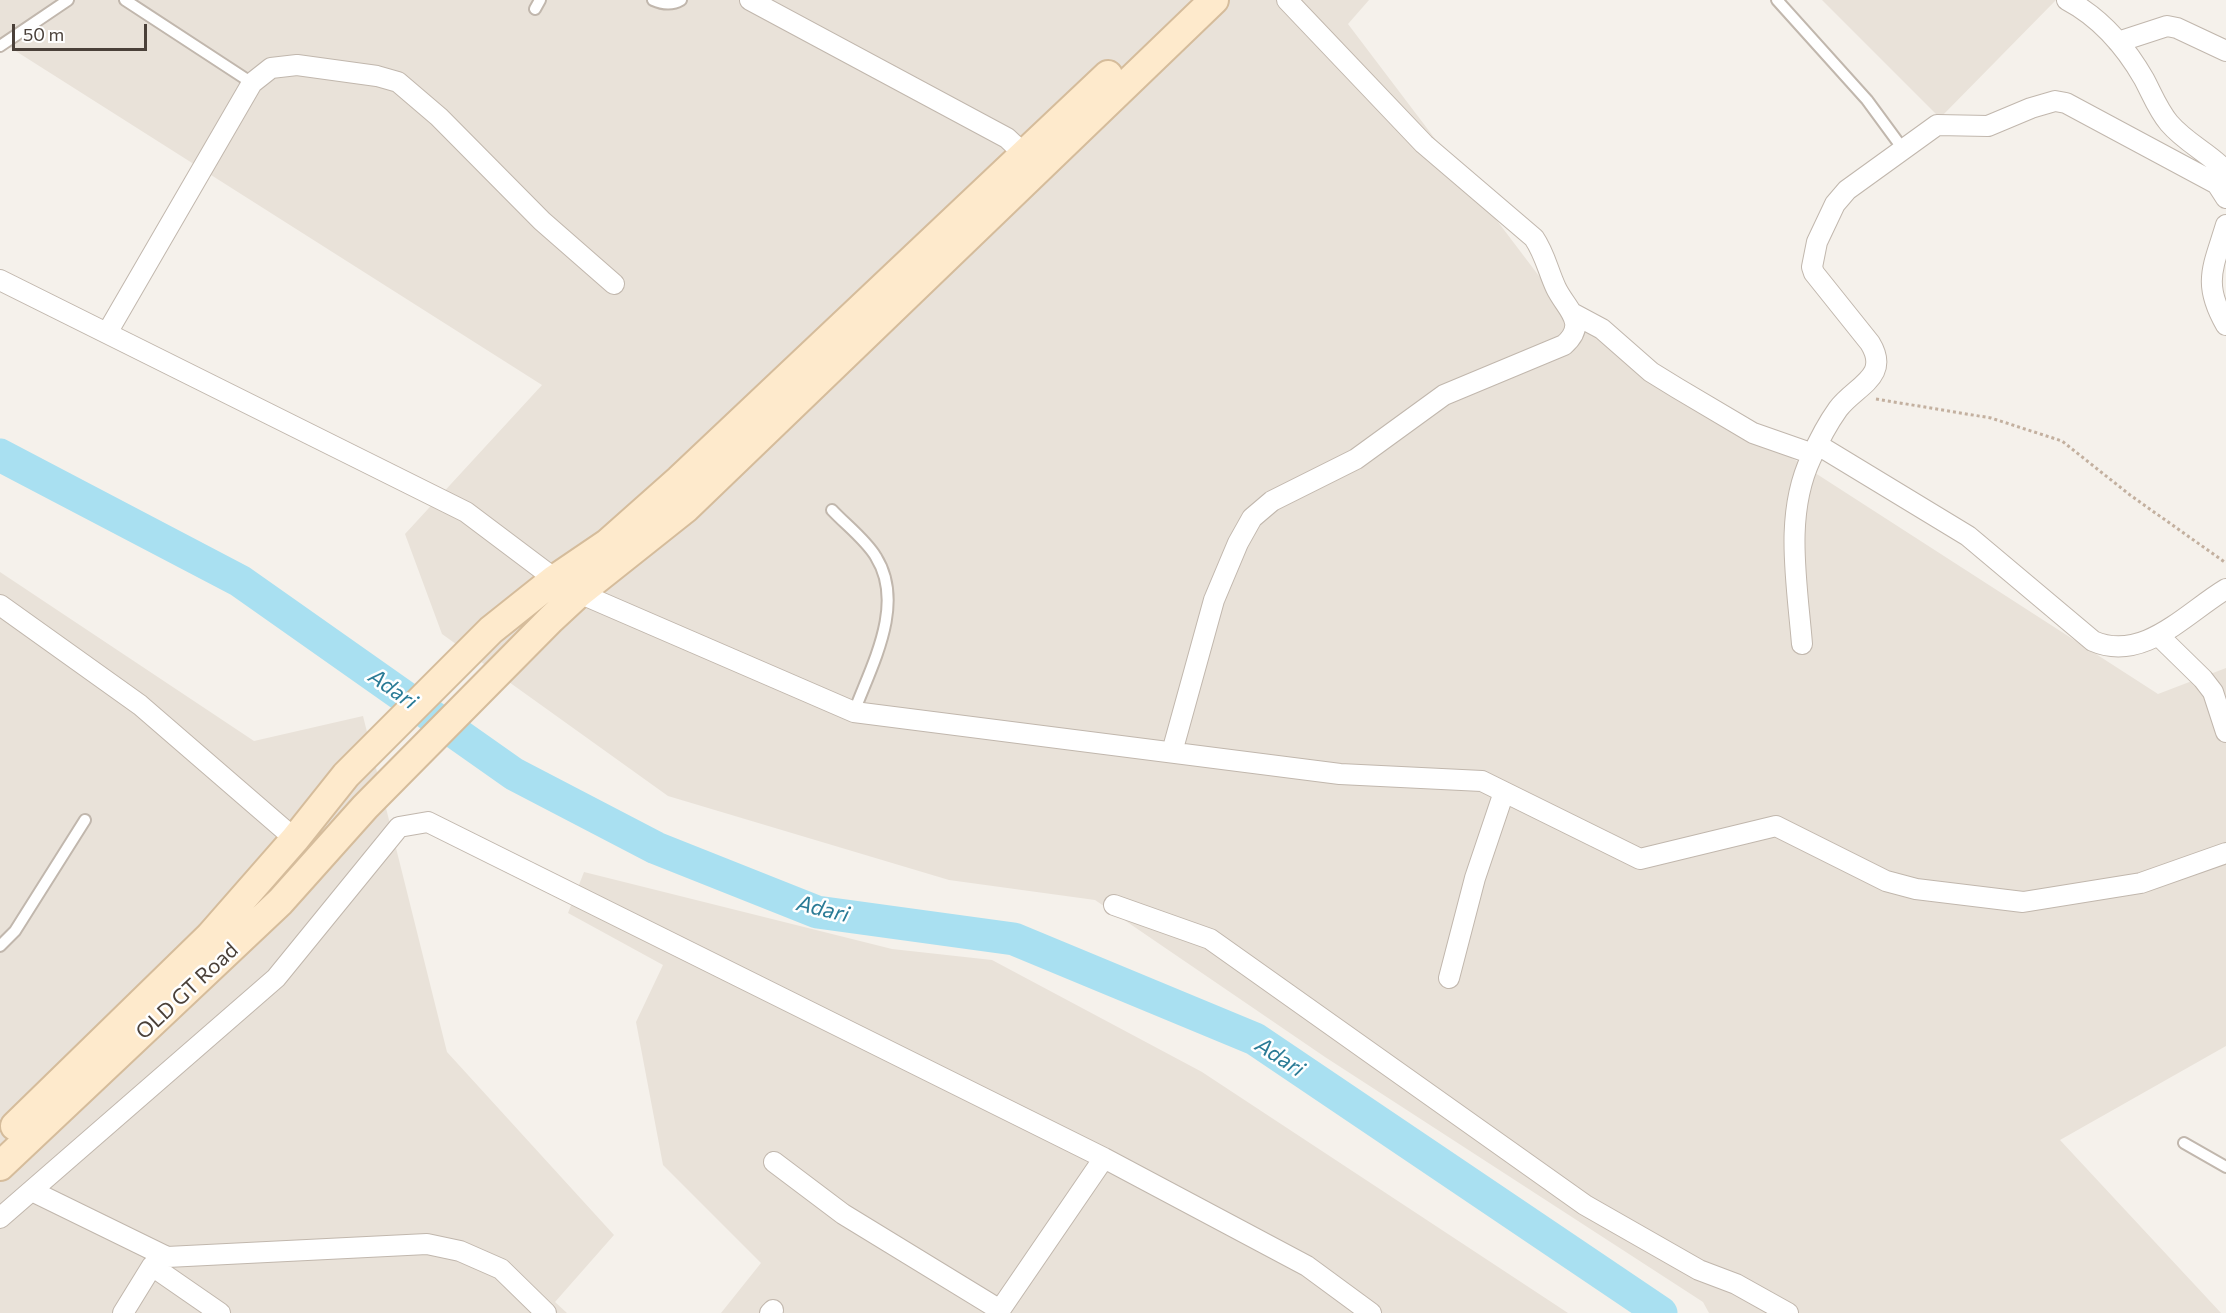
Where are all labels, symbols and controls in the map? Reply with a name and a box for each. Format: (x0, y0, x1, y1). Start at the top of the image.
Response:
scale bar (15, 12, 150, 50)
text: 50 m (23, 23, 64, 45)
water label: Adari (364, 663, 422, 715)
water label: Adari (794, 890, 852, 928)
street label: OLD GT Road (131, 937, 243, 1045)
water label: Adari (1251, 1032, 1309, 1082)

